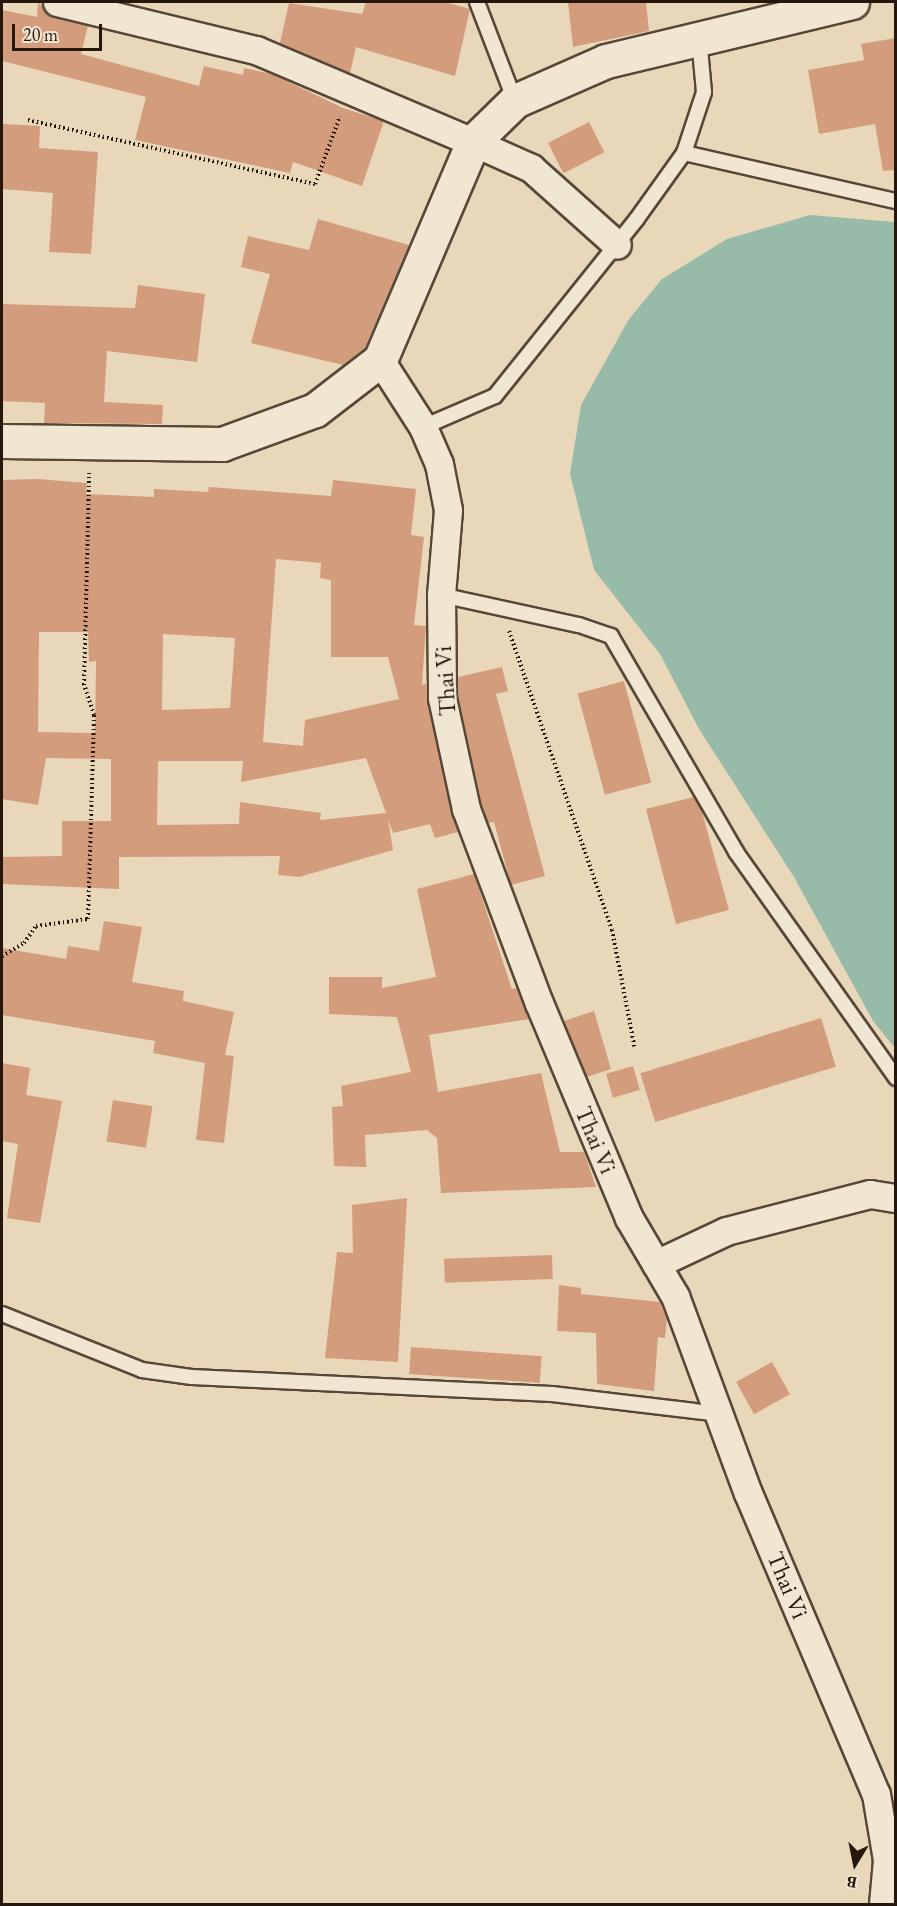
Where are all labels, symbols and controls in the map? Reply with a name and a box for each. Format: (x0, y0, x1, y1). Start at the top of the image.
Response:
scale bar (15, 12, 105, 50)
text: 20 m (23, 23, 58, 46)
street label: Thai Vi (428, 645, 462, 717)
street label: Thai Vi (569, 1102, 623, 1178)
street label: Thai Vi (761, 1547, 815, 1623)
north arrow (825, 1834, 885, 1894)
text: B (845, 1871, 859, 1893)

